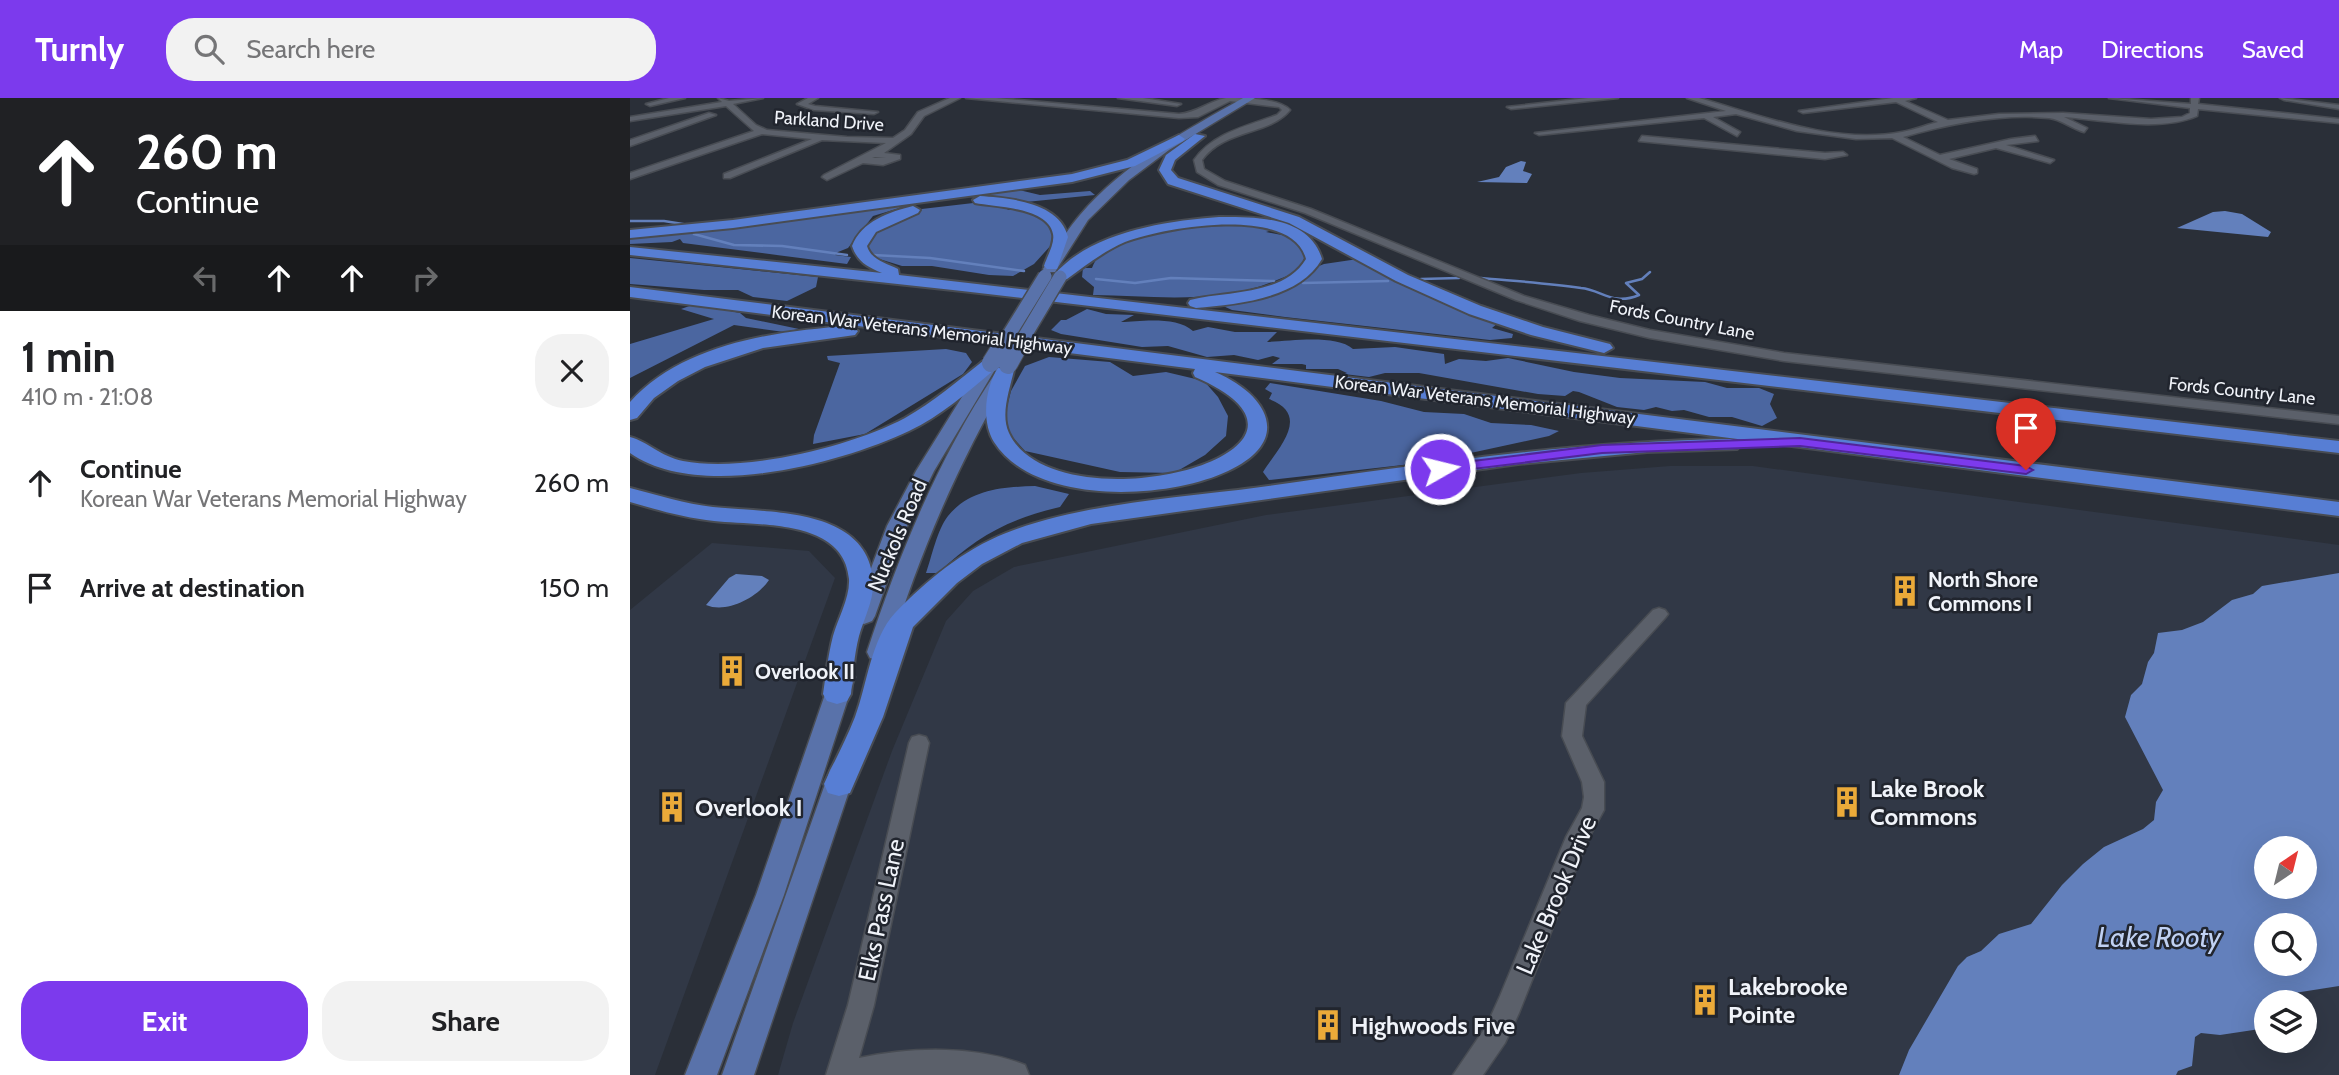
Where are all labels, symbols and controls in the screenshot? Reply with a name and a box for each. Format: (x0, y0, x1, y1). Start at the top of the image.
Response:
search box (166, 18, 656, 81)
text: Turnly (35, 29, 124, 69)
icon: search (190, 30, 228, 68)
text: Search here (246, 33, 375, 65)
text: Map (2019, 35, 2063, 64)
text: Directions (2101, 35, 2204, 64)
text: Saved (2242, 35, 2304, 64)
street label: Parkland Drive (773, 106, 885, 136)
text: 260 m (136, 122, 278, 181)
icon: ahead (21, 126, 112, 217)
text: Continue (136, 182, 259, 221)
icon: left (187, 259, 225, 297)
icon: ahead (260, 259, 298, 297)
icon: ahead (333, 259, 371, 297)
icon: right (406, 259, 444, 297)
street label: Fords Country Lane (1608, 295, 1756, 345)
street label: Korean War Veterans Memorial Highway (770, 301, 1074, 359)
text: 1 min (21, 331, 116, 383)
button: close (535, 334, 609, 408)
street label: Korean War Veterans Memorial Highway (1333, 371, 1637, 429)
street label: Fords Country Lane (2168, 372, 2316, 410)
text: 410 m · 21:08 (21, 383, 153, 411)
pin (1996, 398, 2056, 470)
icon: arrive (2007, 409, 2045, 447)
position arrow (1403, 432, 1477, 506)
text: Continue (80, 453, 182, 485)
icon: ahead (21, 464, 59, 502)
text: 260 m (534, 467, 609, 499)
street label: Nuckols Road (862, 475, 932, 595)
text: Korean War Veterans Memorial Highway (80, 485, 467, 513)
place label: North Shore Commons I (1928, 567, 2038, 616)
icon: arrive (21, 569, 59, 607)
text: Arrive at destination (80, 572, 305, 604)
text: 150 m (540, 572, 609, 604)
building icon: North Shore Commons I (1888, 574, 1922, 608)
building icon: Overlook II (715, 654, 749, 688)
place label: Overlook II (755, 659, 855, 684)
place label: Lake Brook Commons (1870, 774, 1985, 831)
building icon: Lake Brook Commons (1830, 785, 1864, 819)
building icon: Overlook I (655, 790, 689, 824)
place label: Overlook I (695, 793, 803, 822)
street label: Lake Brook Drive (1510, 811, 1602, 979)
street label: Elks Pass Lane (852, 836, 910, 984)
north arrow (2254, 836, 2317, 900)
map controls (2254, 836, 2317, 1053)
button: search (2254, 913, 2317, 976)
water label: Lake Rooty (2097, 920, 2222, 954)
place label: Lakebrooke Pointe (1728, 972, 1848, 1029)
button: Exit (21, 981, 308, 1061)
button: Share (322, 981, 609, 1061)
building icon: Lakebrooke Pointe (1688, 983, 1722, 1017)
button: layers (2254, 990, 2317, 1053)
building icon: Highwoods Five (1311, 1008, 1345, 1042)
place label: Highwoods Five (1351, 1011, 1515, 1040)

